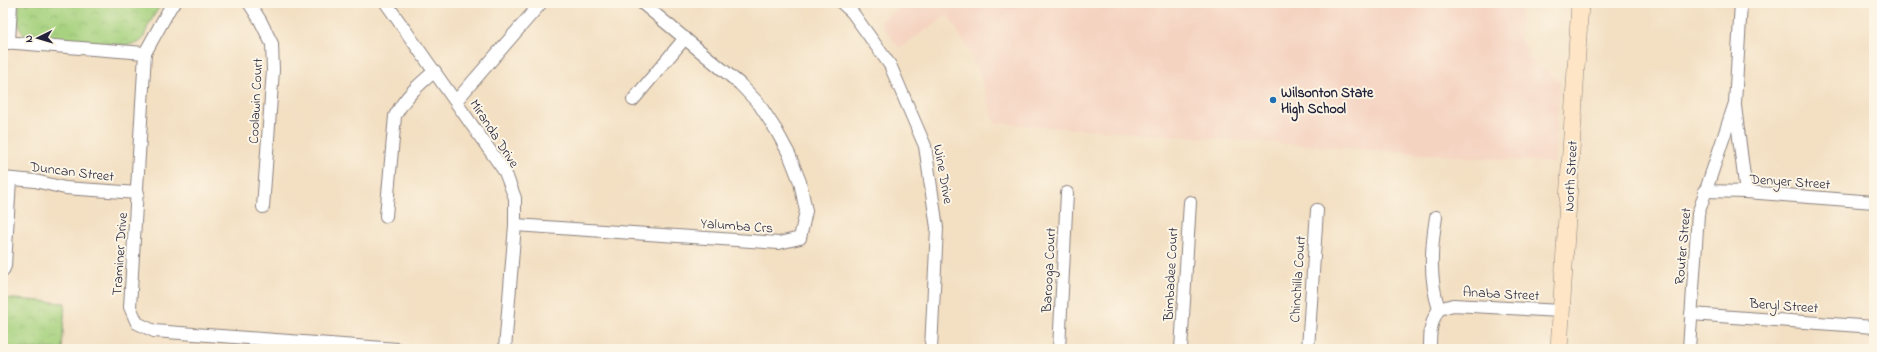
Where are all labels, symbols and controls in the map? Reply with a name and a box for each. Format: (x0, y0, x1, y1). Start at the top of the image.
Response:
north arrow (18, 18, 58, 58)
text: N (21, 34, 37, 43)
street label: Coolawin Court (244, 57, 269, 144)
place label: Wilsonton State High School (1281, 83, 1374, 122)
street label: Miranda Drive (464, 95, 524, 173)
marker: Wilsonton State High School (1268, 95, 1278, 105)
street label: North Street (1559, 140, 1584, 212)
street label: Wine Drive (927, 143, 958, 206)
street label: Duncan Street (28, 157, 115, 188)
street label: Denyer Street (1748, 169, 1831, 197)
street label: Router Street (1670, 207, 1697, 285)
street label: Traminer Drive (107, 211, 134, 297)
street label: Yalumba Crs (700, 213, 774, 240)
street label: Bimbadee Court (1159, 226, 1184, 322)
street label: Barooga Court (1037, 227, 1063, 314)
street label: Chinchilla Court (1285, 235, 1312, 323)
street label: Anaba Street (1462, 282, 1540, 307)
street label: Beryl Street (1748, 294, 1819, 320)

